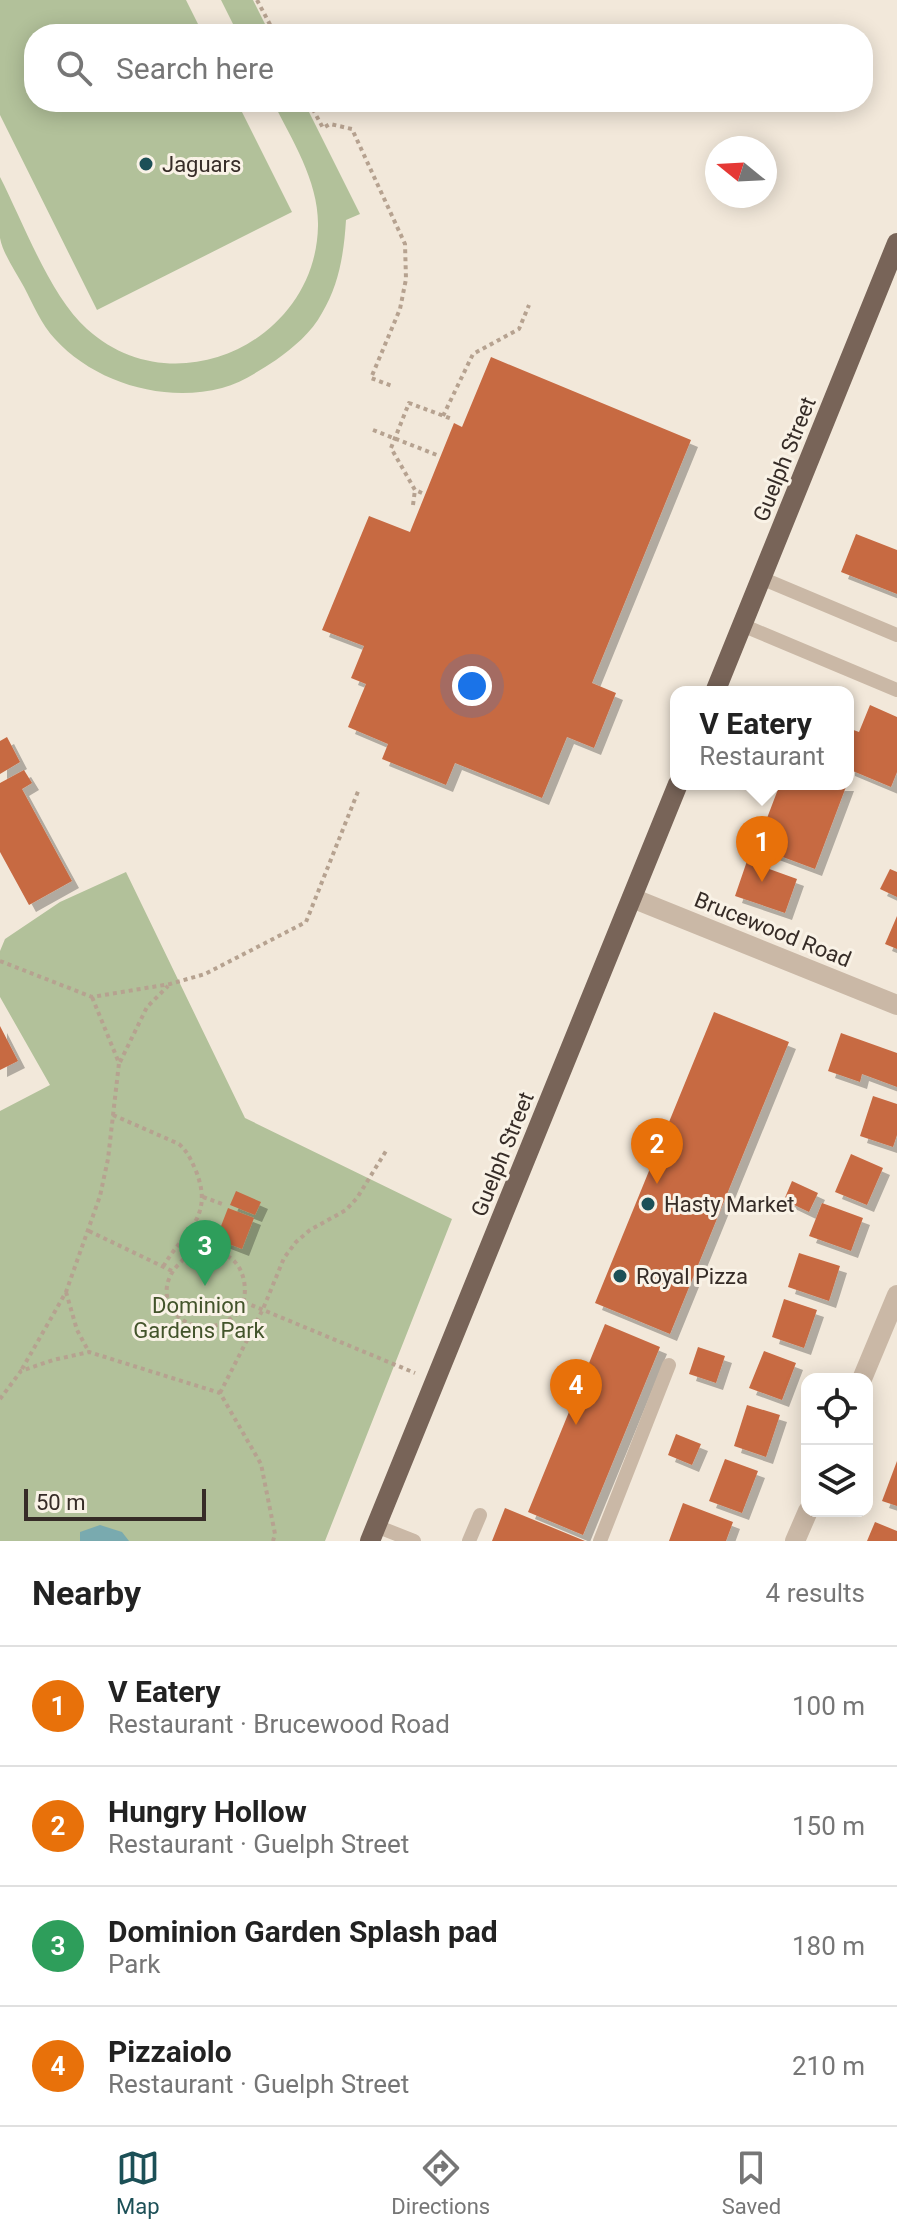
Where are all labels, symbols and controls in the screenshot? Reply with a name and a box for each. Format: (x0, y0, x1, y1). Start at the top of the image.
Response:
search box (24, 24, 873, 112)
icon: search (52, 46, 96, 90)
text: Search here (116, 51, 274, 86)
north arrow (705, 136, 777, 208)
place label: Jaguars (162, 152, 241, 177)
marker: Jaguars (137, 155, 155, 173)
street label: Guelph Street (748, 393, 821, 525)
your location (452, 666, 492, 706)
popup (670, 686, 854, 790)
text: V Eatery (699, 706, 812, 741)
text: Restaurant (699, 741, 825, 771)
pin: 1 (736, 816, 788, 882)
street label: Brucewood Road (691, 887, 855, 972)
street label: Guelph Street (466, 1088, 539, 1220)
pin: 2 (631, 1118, 683, 1184)
place label: Hasty Market (664, 1192, 795, 1217)
marker: Hasty Market (639, 1195, 657, 1213)
pin: 3 (179, 1220, 231, 1286)
place label: Royal Pizza (636, 1264, 748, 1289)
marker: Royal Pizza (611, 1267, 629, 1285)
park label: Dominion Gardens Park (133, 1293, 266, 1343)
pin: 4 (550, 1359, 602, 1425)
map controls (801, 1373, 873, 1517)
button: locate (801, 1373, 873, 1445)
button: layers (801, 1445, 873, 1517)
scale bar (24, 1485, 206, 1521)
text: 50 m (36, 1490, 85, 1515)
text: Nearby (32, 1573, 141, 1613)
text: 4 results (766, 1578, 865, 1608)
text: V Eatery (108, 1674, 221, 1709)
text: 1 (51, 1691, 65, 1721)
text: 100 m (792, 1691, 865, 1721)
text: Restaurant · Brucewood Road (108, 1709, 450, 1739)
text: Hungry Hollow (108, 1794, 307, 1829)
text: 2 (51, 1811, 65, 1841)
text: 150 m (792, 1811, 865, 1841)
text: Restaurant · Guelph Street (108, 1829, 409, 1859)
text: Dominion Garden Splash pad (108, 1914, 498, 1949)
text: 3 (51, 1931, 65, 1961)
text: 180 m (792, 1931, 865, 1961)
text: Park (108, 1949, 160, 1979)
text: Pizzaiolo (108, 2034, 232, 2069)
text: 4 (51, 2051, 65, 2081)
text: 210 m (792, 2051, 865, 2081)
text: Restaurant · Guelph Street (108, 2069, 409, 2099)
tab: Map (116, 2146, 160, 2219)
tab: Directions (391, 2146, 490, 2219)
tab: Saved (722, 2146, 781, 2219)

